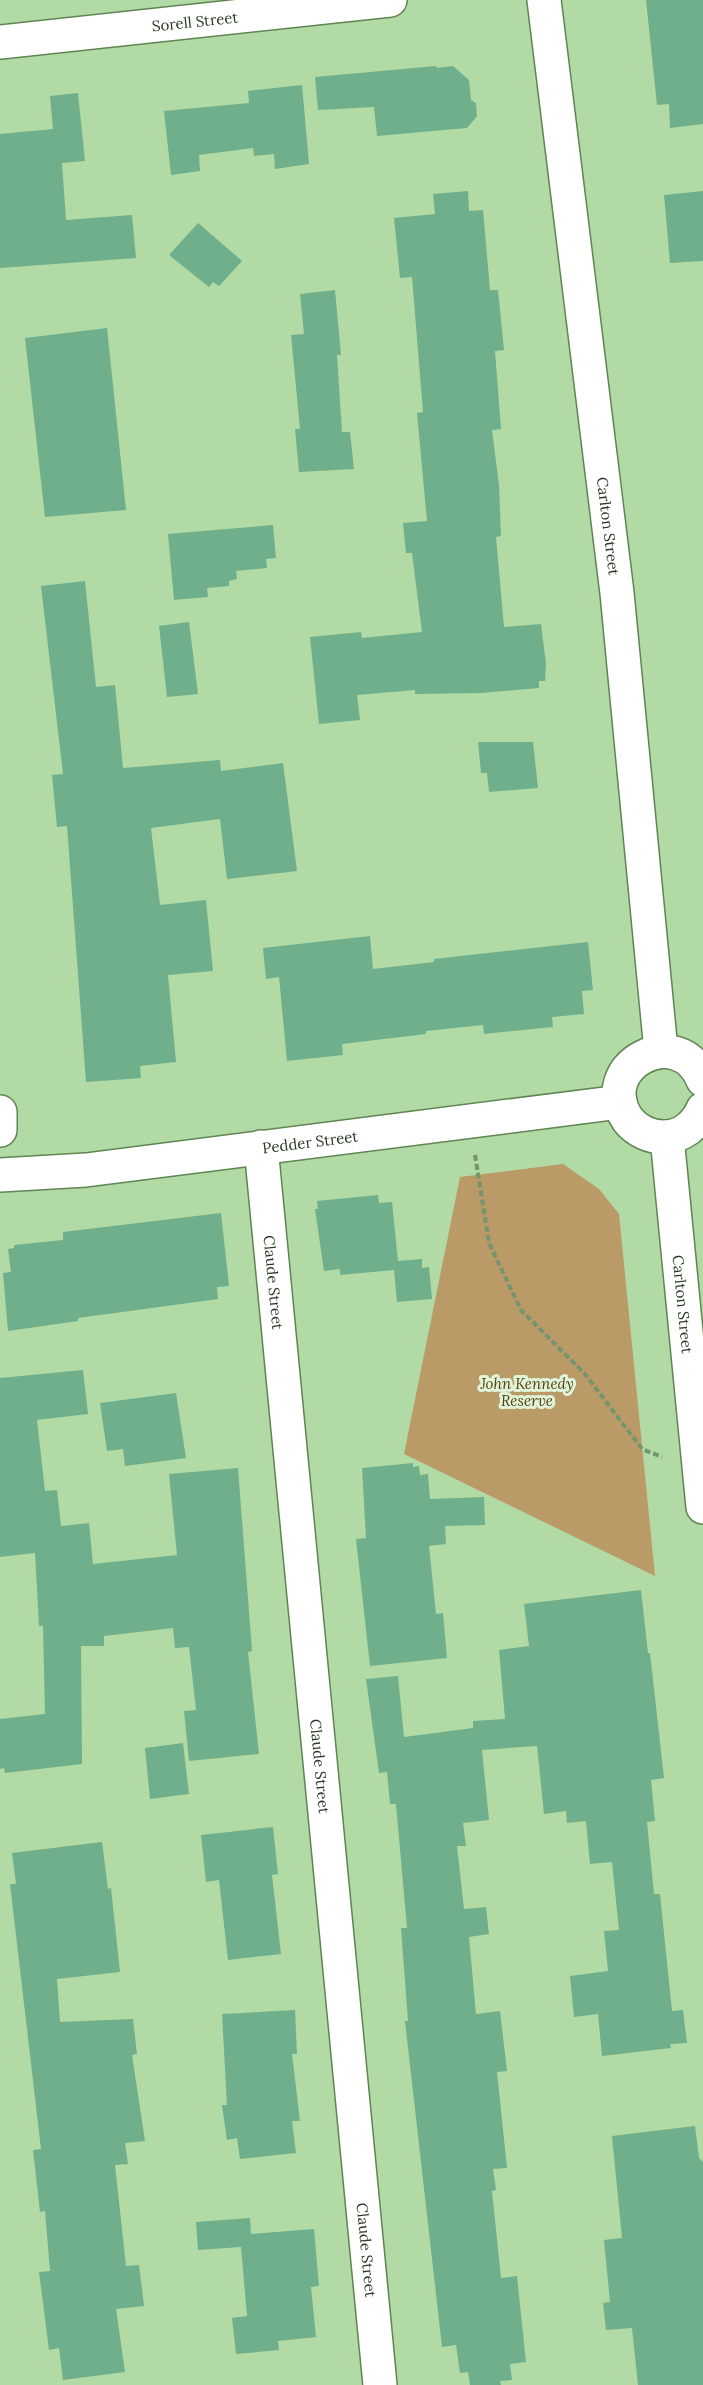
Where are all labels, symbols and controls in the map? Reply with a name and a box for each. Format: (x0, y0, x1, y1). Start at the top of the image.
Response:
street label: Sorell Street (151, 7, 239, 35)
street label: Carlton Street (593, 476, 624, 577)
street label: Pedder Street (261, 1126, 359, 1157)
street label: Claude Street (260, 1234, 288, 1331)
street label: Carlton Street (669, 1254, 698, 1355)
park label: John Kennedy Reserve (479, 1374, 574, 1410)
street label: Claude Street (307, 1718, 335, 1814)
street label: Claude Street (353, 2202, 381, 2298)

